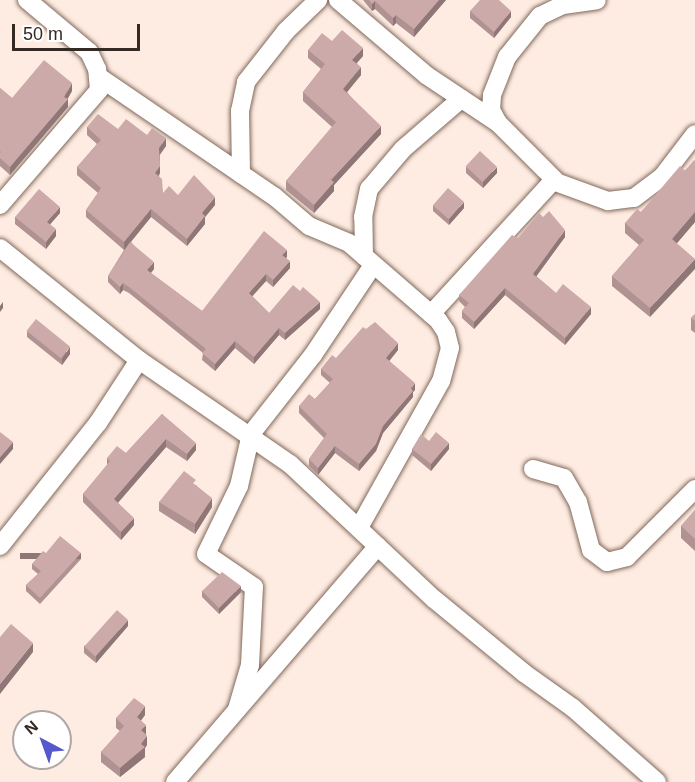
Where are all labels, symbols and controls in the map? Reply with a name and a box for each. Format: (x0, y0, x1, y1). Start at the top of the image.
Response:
scale bar (15, 12, 142, 50)
text: 50 m (23, 24, 63, 44)
north arrow (12, 710, 72, 770)
text: N (21, 717, 41, 738)

